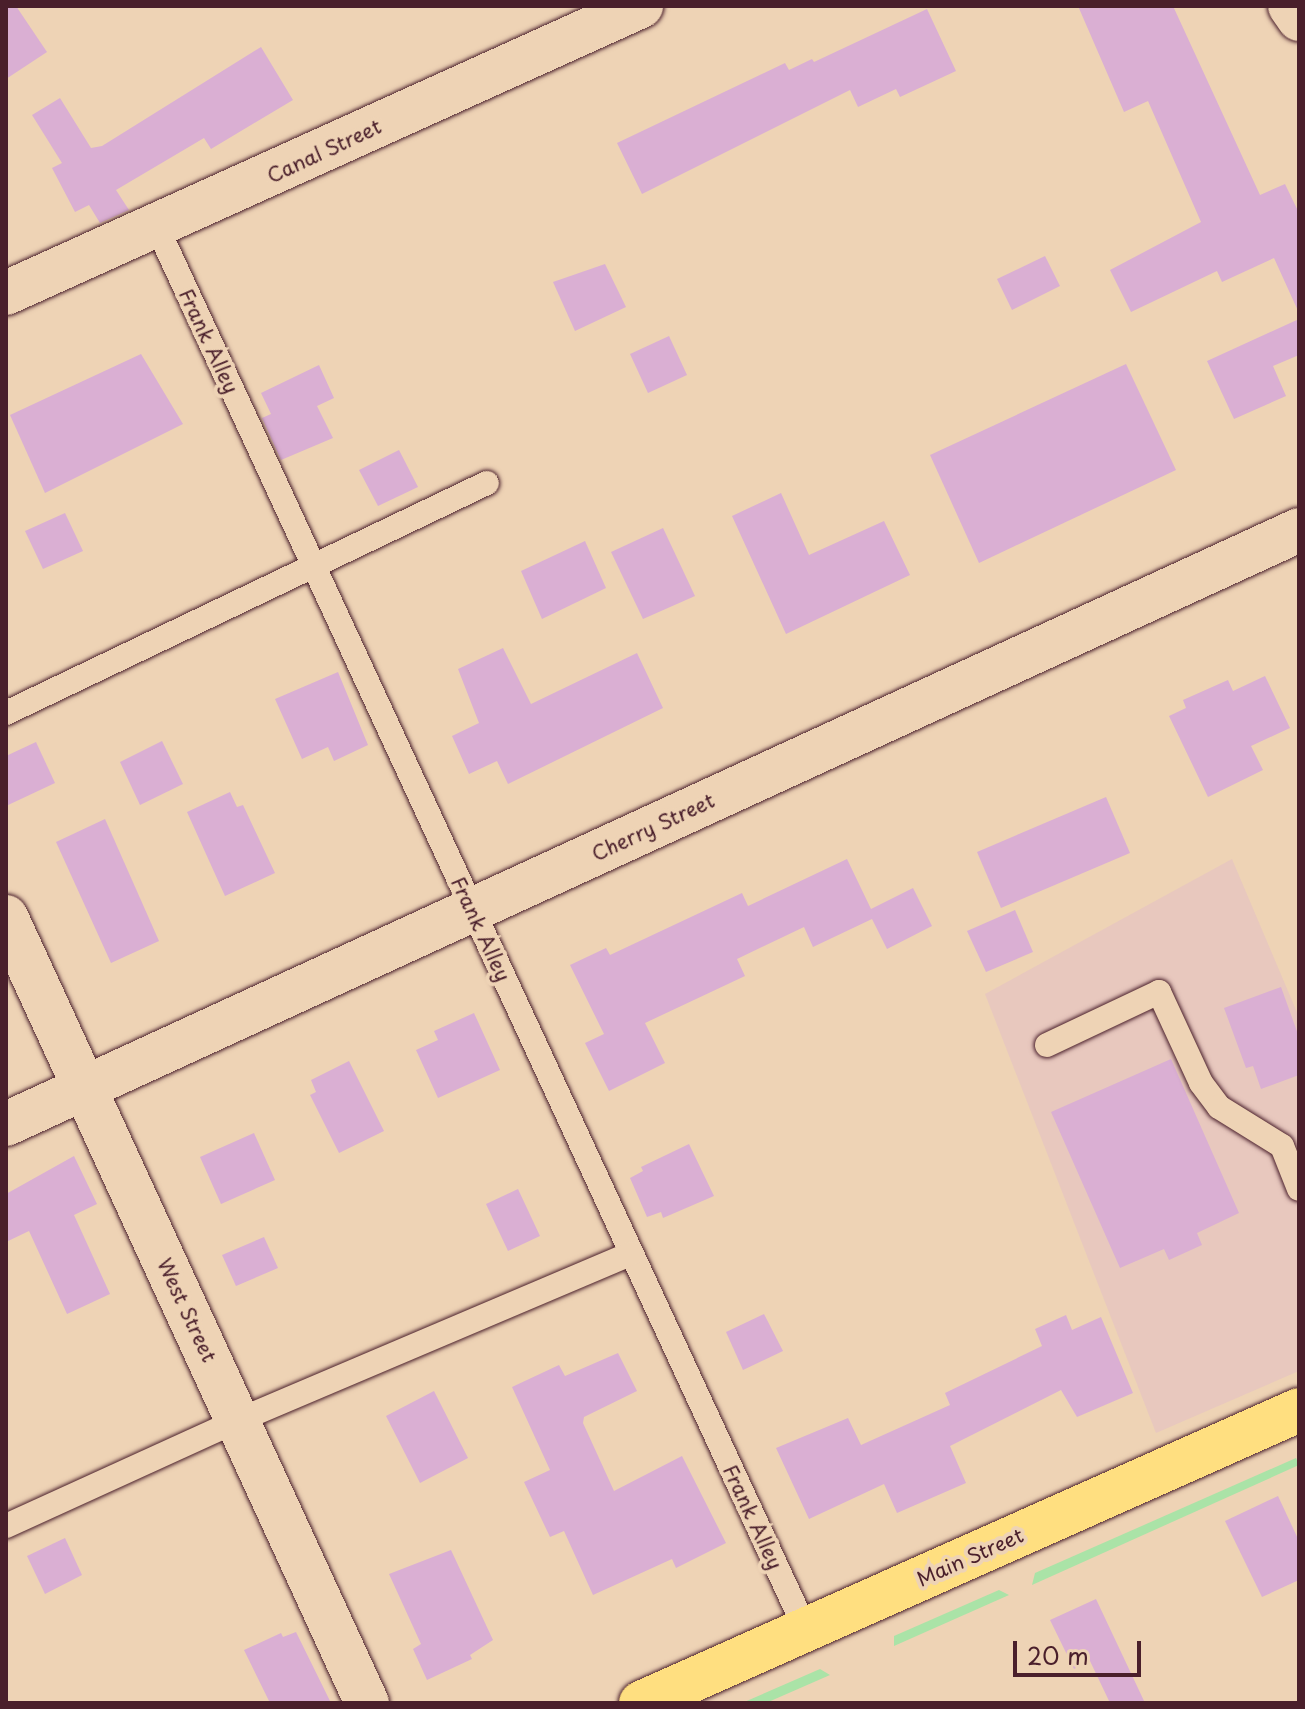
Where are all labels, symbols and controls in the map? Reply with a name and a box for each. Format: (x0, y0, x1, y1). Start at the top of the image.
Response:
street label: Canal Street (263, 114, 385, 188)
street label: Frank Alley (174, 285, 244, 397)
street label: Cherry Street (588, 788, 718, 866)
street label: Frank Alley (446, 873, 516, 985)
street label: West Street (152, 1254, 222, 1366)
street label: Frank Alley (718, 1461, 788, 1573)
street label: Main Street (913, 1523, 1027, 1591)
scale bar (1017, 1625, 1145, 1675)
text: 20 m (1027, 1637, 1089, 1673)

